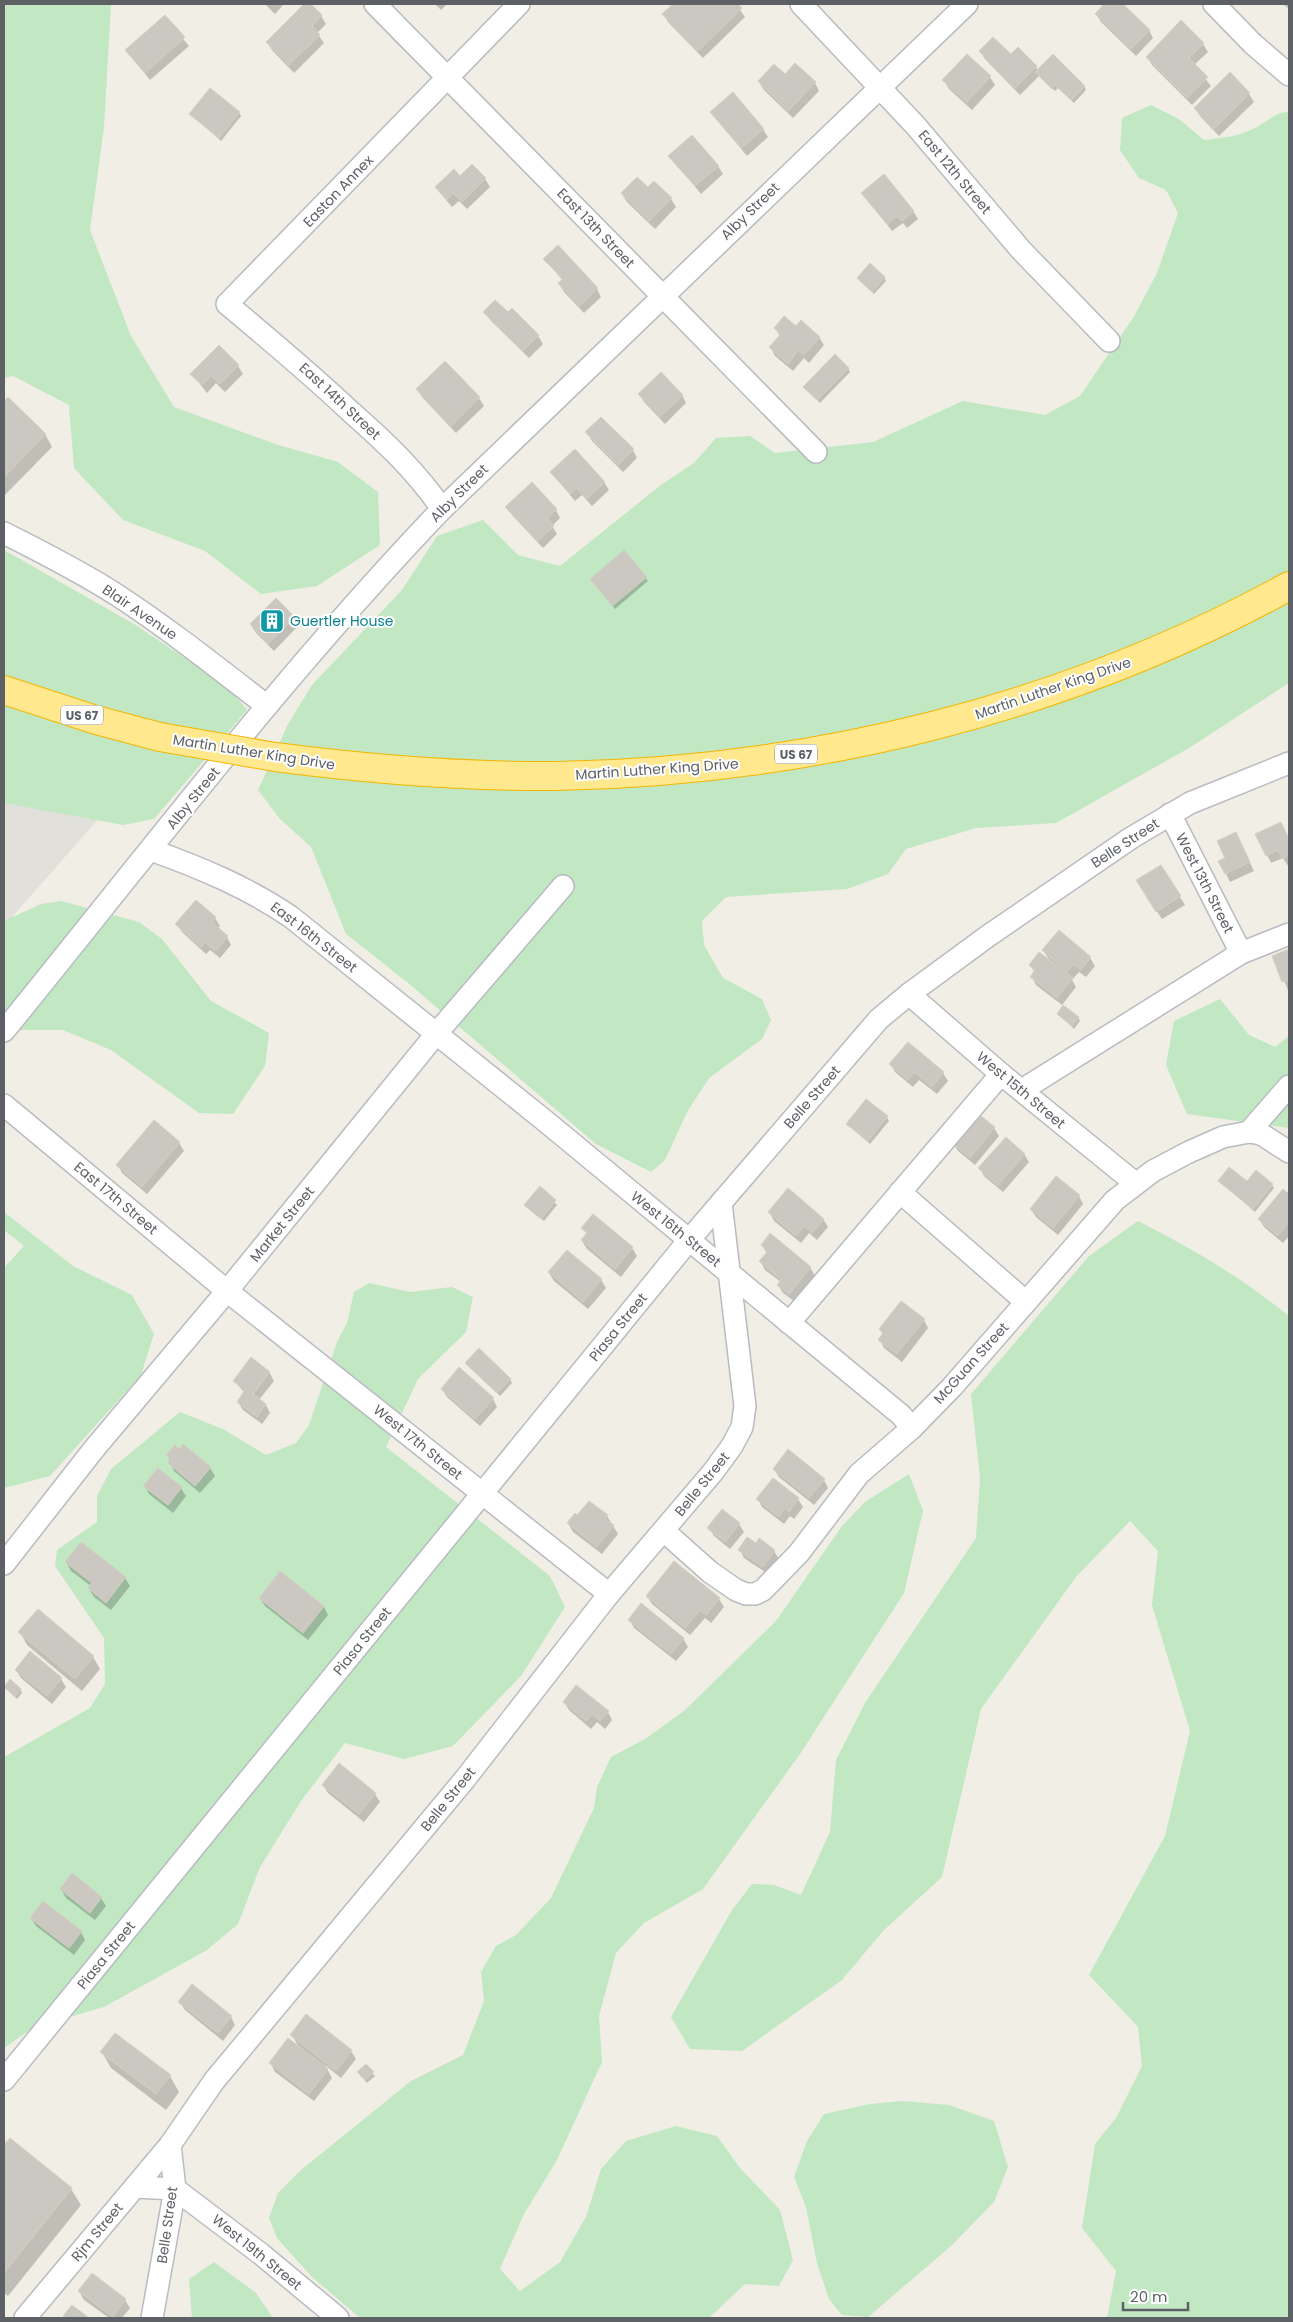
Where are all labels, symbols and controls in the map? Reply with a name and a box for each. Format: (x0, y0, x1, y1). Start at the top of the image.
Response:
street label: East 12th Street (914, 126, 996, 218)
street label: Easton Annex (298, 150, 378, 232)
street label: Alby Street (716, 178, 784, 244)
street label: East 13th Street (553, 184, 639, 272)
street label: East 14th Street (295, 358, 385, 444)
street label: Alby Street (425, 459, 493, 527)
street label: Blair Avenue (99, 580, 182, 645)
building icon: Guertler House (259, 608, 285, 634)
place label: Guertler House (290, 611, 394, 631)
street label: Martin Luther King Drive (972, 652, 1134, 724)
road number: US 67 (61, 706, 103, 724)
street label: Martin Luther King Drive (172, 729, 337, 775)
road number: US 67 (775, 744, 817, 764)
street label: Martin Luther King Drive (575, 753, 740, 785)
street label: Alby Street (162, 763, 224, 833)
street label: Belle Street (1087, 813, 1163, 873)
street label: West 13th Street (1171, 829, 1239, 937)
street label: East 16th Street (266, 897, 362, 977)
street label: West 15th Street (972, 1047, 1070, 1133)
street label: Belle Street (779, 1061, 845, 1133)
street label: East 17th Street (70, 1157, 162, 1239)
street label: Market Street (245, 1182, 319, 1266)
street label: West 16th Street (627, 1186, 725, 1272)
street label: Piasa Street (584, 1289, 652, 1365)
street label: McGuan Street (929, 1318, 1013, 1408)
street label: West 17th Street (369, 1400, 467, 1484)
street label: Belle Street (670, 1448, 734, 1520)
street label: Piasa Street (328, 1603, 396, 1679)
street label: Belle Street (416, 1763, 480, 1835)
street label: Piasa Street (72, 1917, 140, 1993)
street label: Belle Street (152, 2185, 182, 2265)
street label: Rjm Street (66, 2198, 128, 2266)
street label: West 19th Street (208, 2209, 306, 2295)
scale bar (1123, 2280, 1188, 2312)
text: 20 m (1130, 2286, 1168, 2307)

